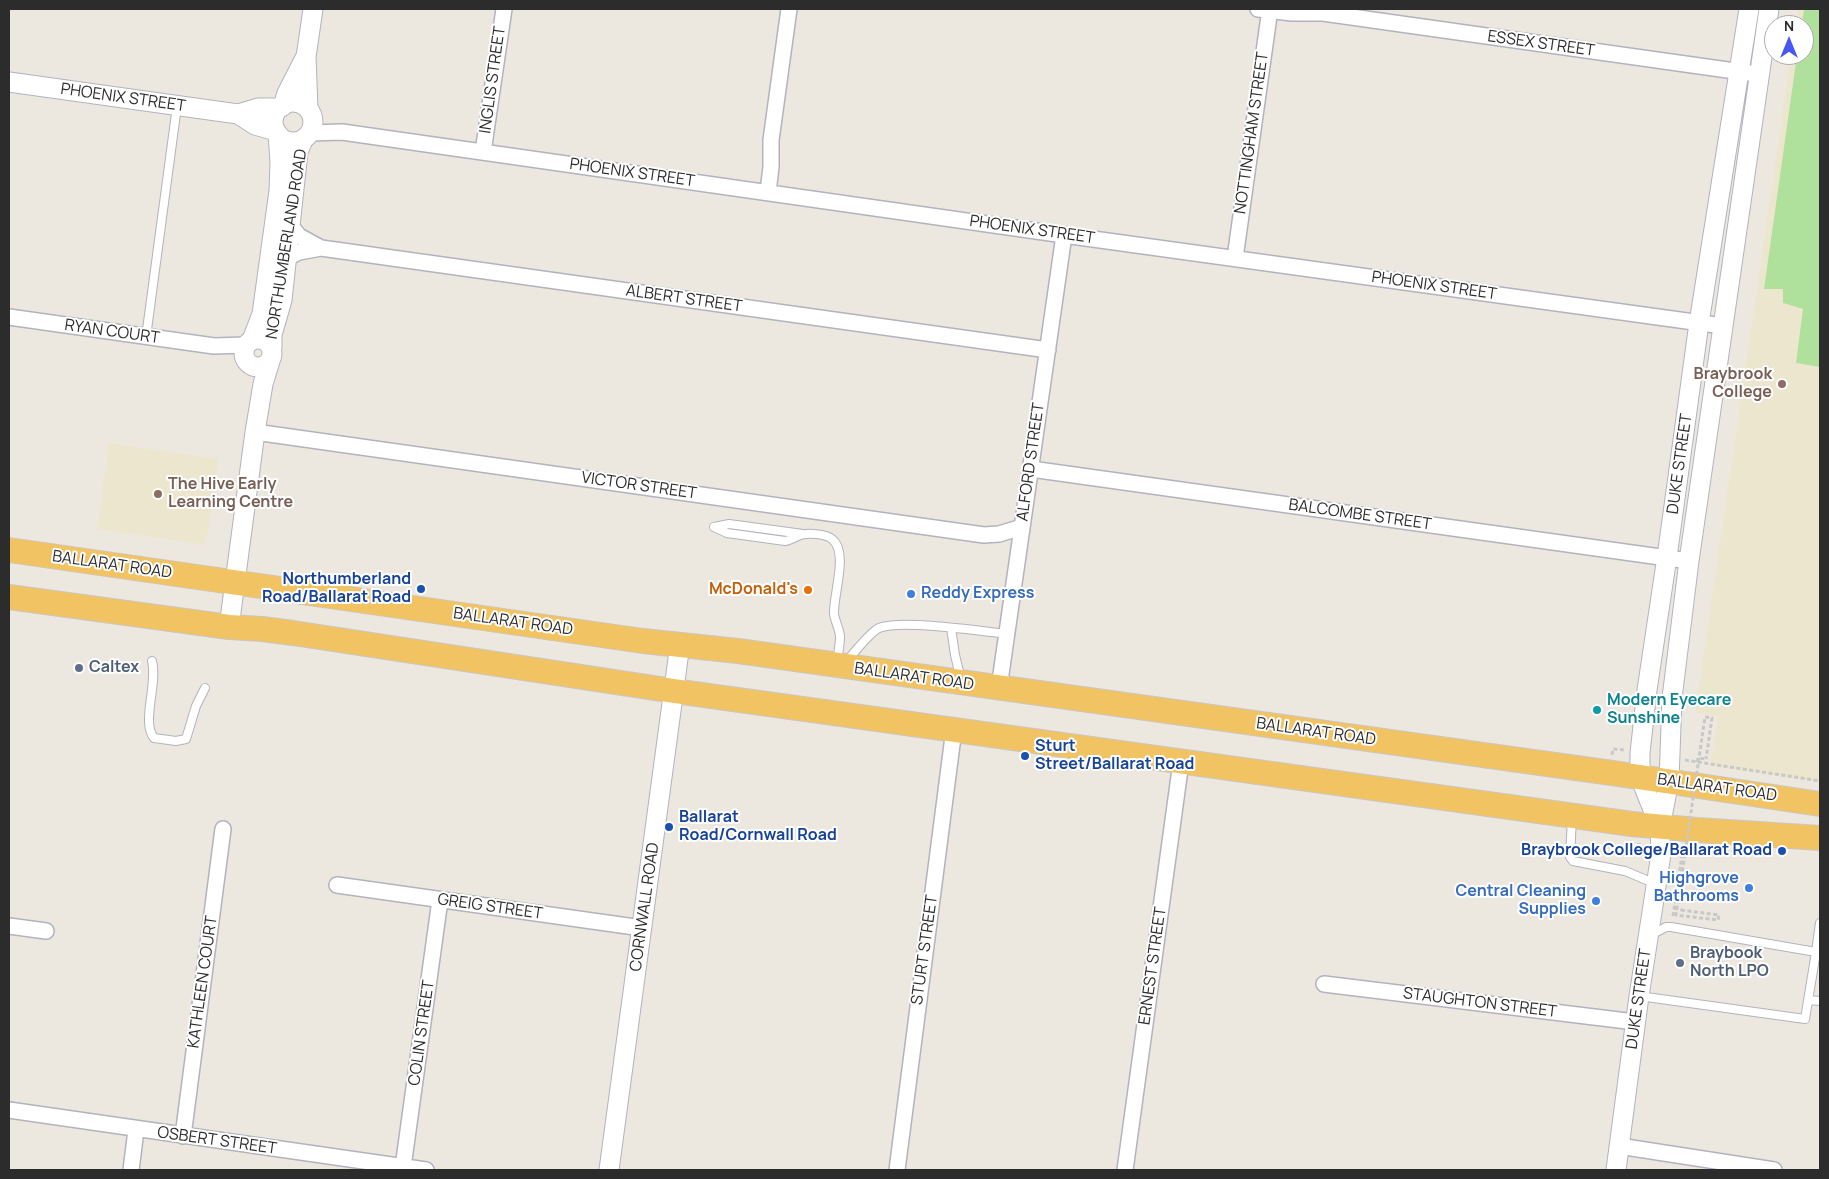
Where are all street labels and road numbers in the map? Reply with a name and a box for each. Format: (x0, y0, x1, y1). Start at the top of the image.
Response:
street label: INGLIS STREET (476, 25, 510, 135)
street label: ESSEX STREET (1486, 27, 1596, 61)
street label: NOTTINGHAM STREET (1231, 51, 1273, 215)
street label: PHOENIX STREET (59, 80, 187, 116)
street label: NORTHUMBERLAND ROAD (262, 148, 312, 340)
street label: PHOENIX STREET (568, 155, 696, 191)
street label: PHOENIX STREET (968, 212, 1096, 248)
street label: PHOENIX STREET (1370, 268, 1498, 304)
street label: ALBERT STREET (625, 281, 743, 317)
street label: RYAN COURT (63, 316, 161, 348)
street label: ALFORD STREET (1013, 402, 1049, 522)
street label: DUKE STREET (1663, 413, 1697, 515)
street label: VICTOR STREET (580, 468, 698, 504)
street label: BALCOMBE STREET (1287, 495, 1433, 535)
street label: BALLARAT ROAD (51, 547, 173, 583)
street label: BALLARAT ROAD (452, 604, 574, 640)
street label: BALLARAT ROAD (853, 659, 975, 695)
street label: BALLARAT ROAD (1255, 714, 1377, 750)
street label: BALLARAT ROAD (1656, 770, 1778, 806)
street label: CORNWALL ROAD (626, 841, 664, 973)
street label: GREIG STREET (436, 890, 544, 924)
street label: STURT STREET (908, 894, 942, 1006)
street label: ERNEST STREET (1135, 906, 1171, 1026)
street label: KATHLEEN COURT (184, 915, 222, 1049)
street label: DUKE STREET (1622, 948, 1656, 1050)
street label: COLIN STREET (405, 979, 439, 1087)
street label: STAUGHTON STREET (1402, 984, 1558, 1022)
street label: OSBERT STREET (156, 1123, 278, 1159)

